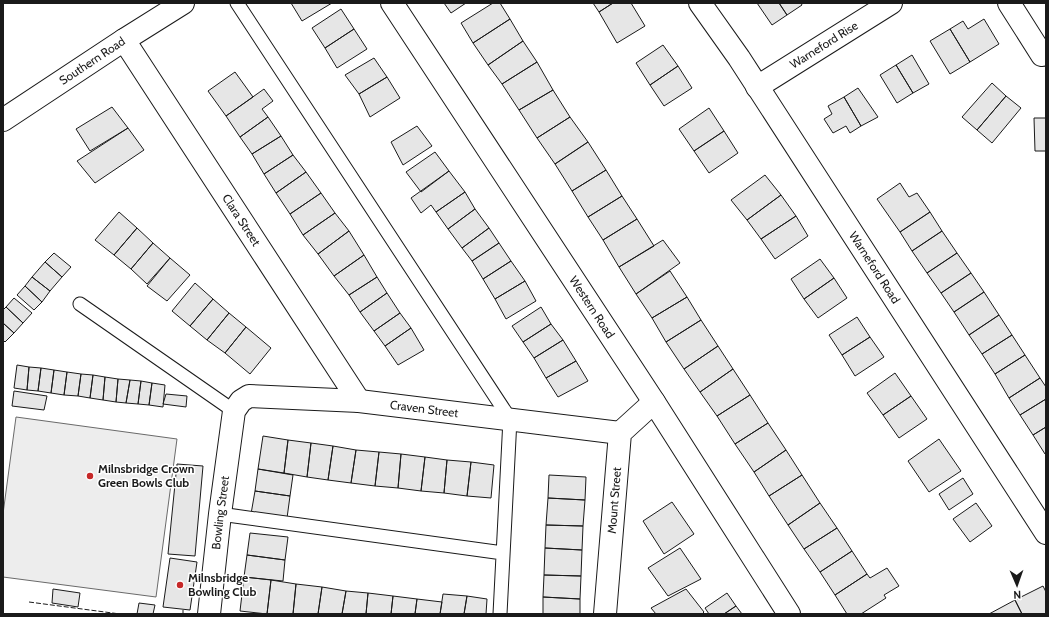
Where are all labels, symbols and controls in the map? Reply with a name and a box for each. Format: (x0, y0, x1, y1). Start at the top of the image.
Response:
street label: Warneford Rise (787, 18, 861, 72)
street label: Southern Road (56, 33, 128, 88)
street label: Clara Street (219, 191, 264, 249)
street label: Warneford Road (846, 228, 904, 306)
street label: Western Road (566, 273, 618, 341)
street label: Craven Street (389, 397, 459, 420)
place label: Milnsbridge Crown Green Bowls Club (98, 461, 194, 490)
street label: Mount Street (604, 466, 624, 534)
marker: Milnsbridge Crown Green Bowls Club (85, 471, 95, 481)
street label: Bowling Street (208, 475, 232, 550)
north arrow (997, 565, 1037, 605)
place label: Milnsbridge Bowling Club (188, 570, 256, 599)
marker: Milnsbridge Bowling Club (175, 580, 185, 590)
text: N (1013, 588, 1021, 602)

